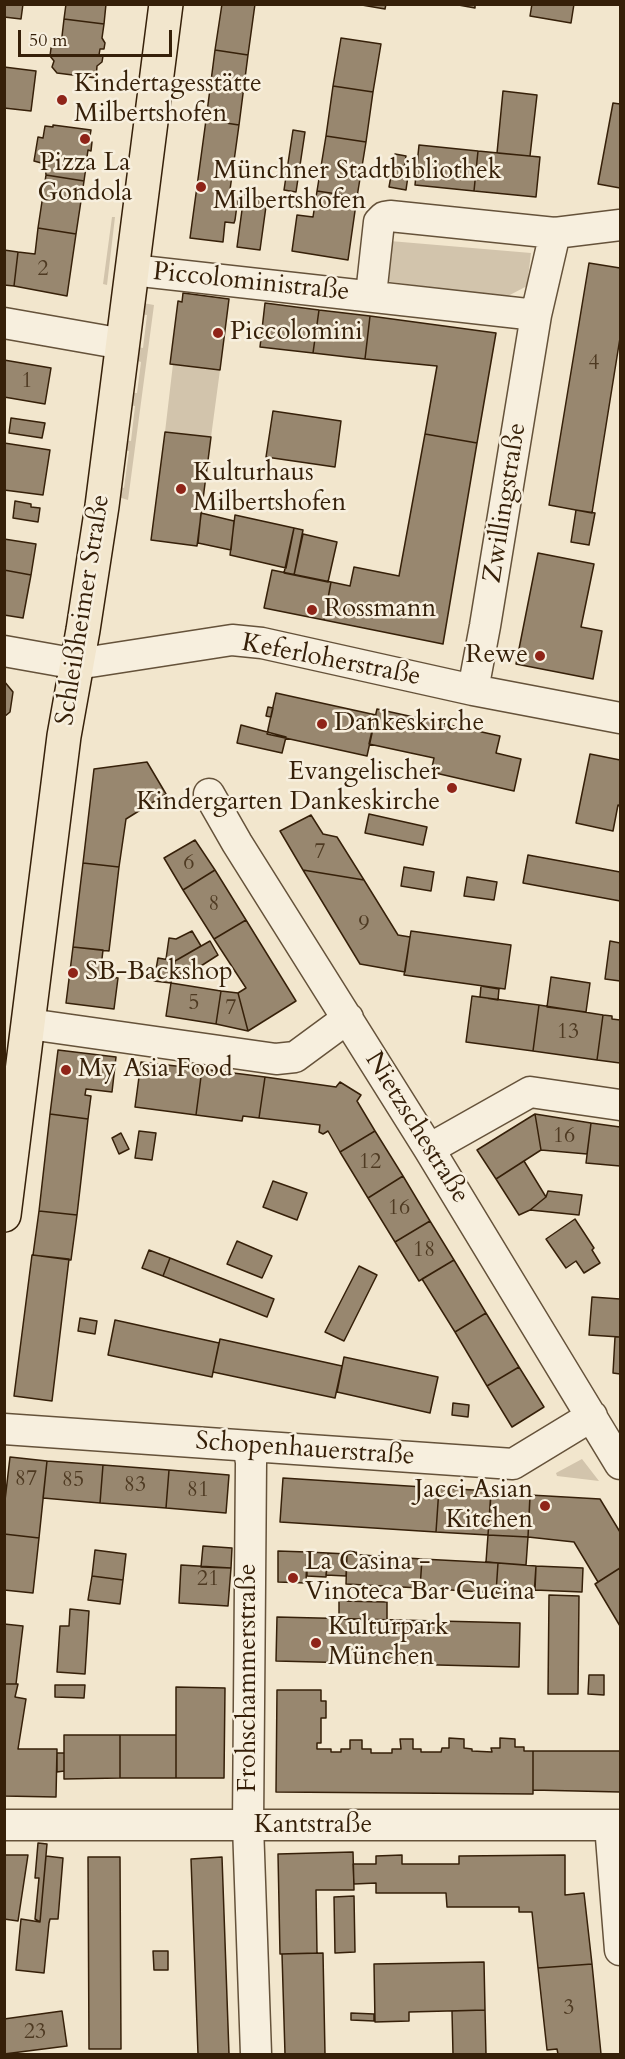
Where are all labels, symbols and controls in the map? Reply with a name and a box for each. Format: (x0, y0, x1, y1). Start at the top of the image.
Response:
scale bar (21, 18, 176, 56)
text: 50 m (29, 28, 68, 53)
place label: Kindertagesstätte Milbertshofen (74, 69, 262, 130)
marker: Kindertagesstätte Milbertshofen (55, 93, 69, 107)
marker: Pizza La Gondola (78, 132, 92, 146)
place label: Pizza La Gondola (37, 148, 133, 210)
place label: Münchner Stadtbibliothek Milbertshofen (213, 156, 502, 218)
marker: Münchner Stadtbibliothek Milbertshofen (194, 180, 208, 194)
house number: 2 (37, 257, 49, 283)
street label: Piccoloministraße (151, 257, 351, 309)
place label: Piccolomini (230, 317, 363, 349)
marker: Piccolomini (211, 326, 225, 340)
house number: 4 (588, 351, 600, 377)
house number: 1 (21, 369, 33, 395)
street label: Zwillingstraße (478, 421, 534, 585)
place label: Kulturhaus Milbertshofen (193, 458, 346, 520)
marker: Kulturhaus Milbertshofen (174, 482, 188, 496)
street label: Schleißheimer Straße (50, 492, 118, 728)
place label: Rossmann (324, 594, 436, 626)
marker: Rossmann (305, 603, 319, 617)
street label: Keferloherstraße (239, 628, 423, 694)
place label: Rewe (466, 640, 528, 672)
marker: Rewe (533, 649, 547, 663)
place label: Dankeskirche (334, 708, 484, 740)
marker: Dankeskirche (315, 717, 329, 731)
place label: Evangelischer Kindergarten Dankeskirche (136, 757, 440, 819)
marker: Evangelischer Kindergarten Dankeskirche (445, 781, 459, 795)
house number: 7 (314, 840, 326, 866)
house number: 6 (183, 851, 195, 877)
house number: 8 (208, 892, 220, 918)
house number: 9 (358, 912, 370, 938)
place label: SB-Backshop (85, 957, 233, 989)
marker: SB-Backshop (66, 966, 80, 980)
house number: 5 (188, 991, 200, 1017)
house number: 7 (225, 996, 237, 1022)
house number: 13 (557, 1020, 579, 1046)
street label: Nietzschestraße (357, 1047, 475, 1209)
place label: My Asia Food (78, 1054, 233, 1086)
marker: My Asia Food (59, 1063, 73, 1077)
house number: 16 (553, 1124, 575, 1150)
house number: 12 (359, 1150, 381, 1176)
house number: 16 (388, 1196, 410, 1222)
house number: 18 (413, 1238, 435, 1264)
street label: Schopenhauerstraße (194, 1427, 416, 1473)
house number: 87 (15, 1467, 37, 1493)
house number: 85 (62, 1468, 84, 1494)
house number: 83 (124, 1473, 146, 1499)
place label: Jacci Asian Kitchen (414, 1475, 533, 1536)
house number: 81 (187, 1478, 209, 1504)
marker: Jacci Asian Kitchen (538, 1499, 552, 1513)
place label: La Casina - Vinoteca Bar Cucina (305, 1547, 535, 1608)
street label: Frohschammerstraße (233, 1564, 265, 1792)
house number: 21 (197, 1567, 219, 1593)
marker: La Casina - Vinoteca Bar Cucina (286, 1571, 300, 1585)
place label: Kulturpark München (328, 1612, 449, 1673)
marker: Kulturpark München (309, 1636, 323, 1650)
street label: Kantstraße (254, 1810, 372, 1842)
house number: 3 (563, 1996, 575, 2022)
house number: 23 (24, 2020, 46, 2046)

